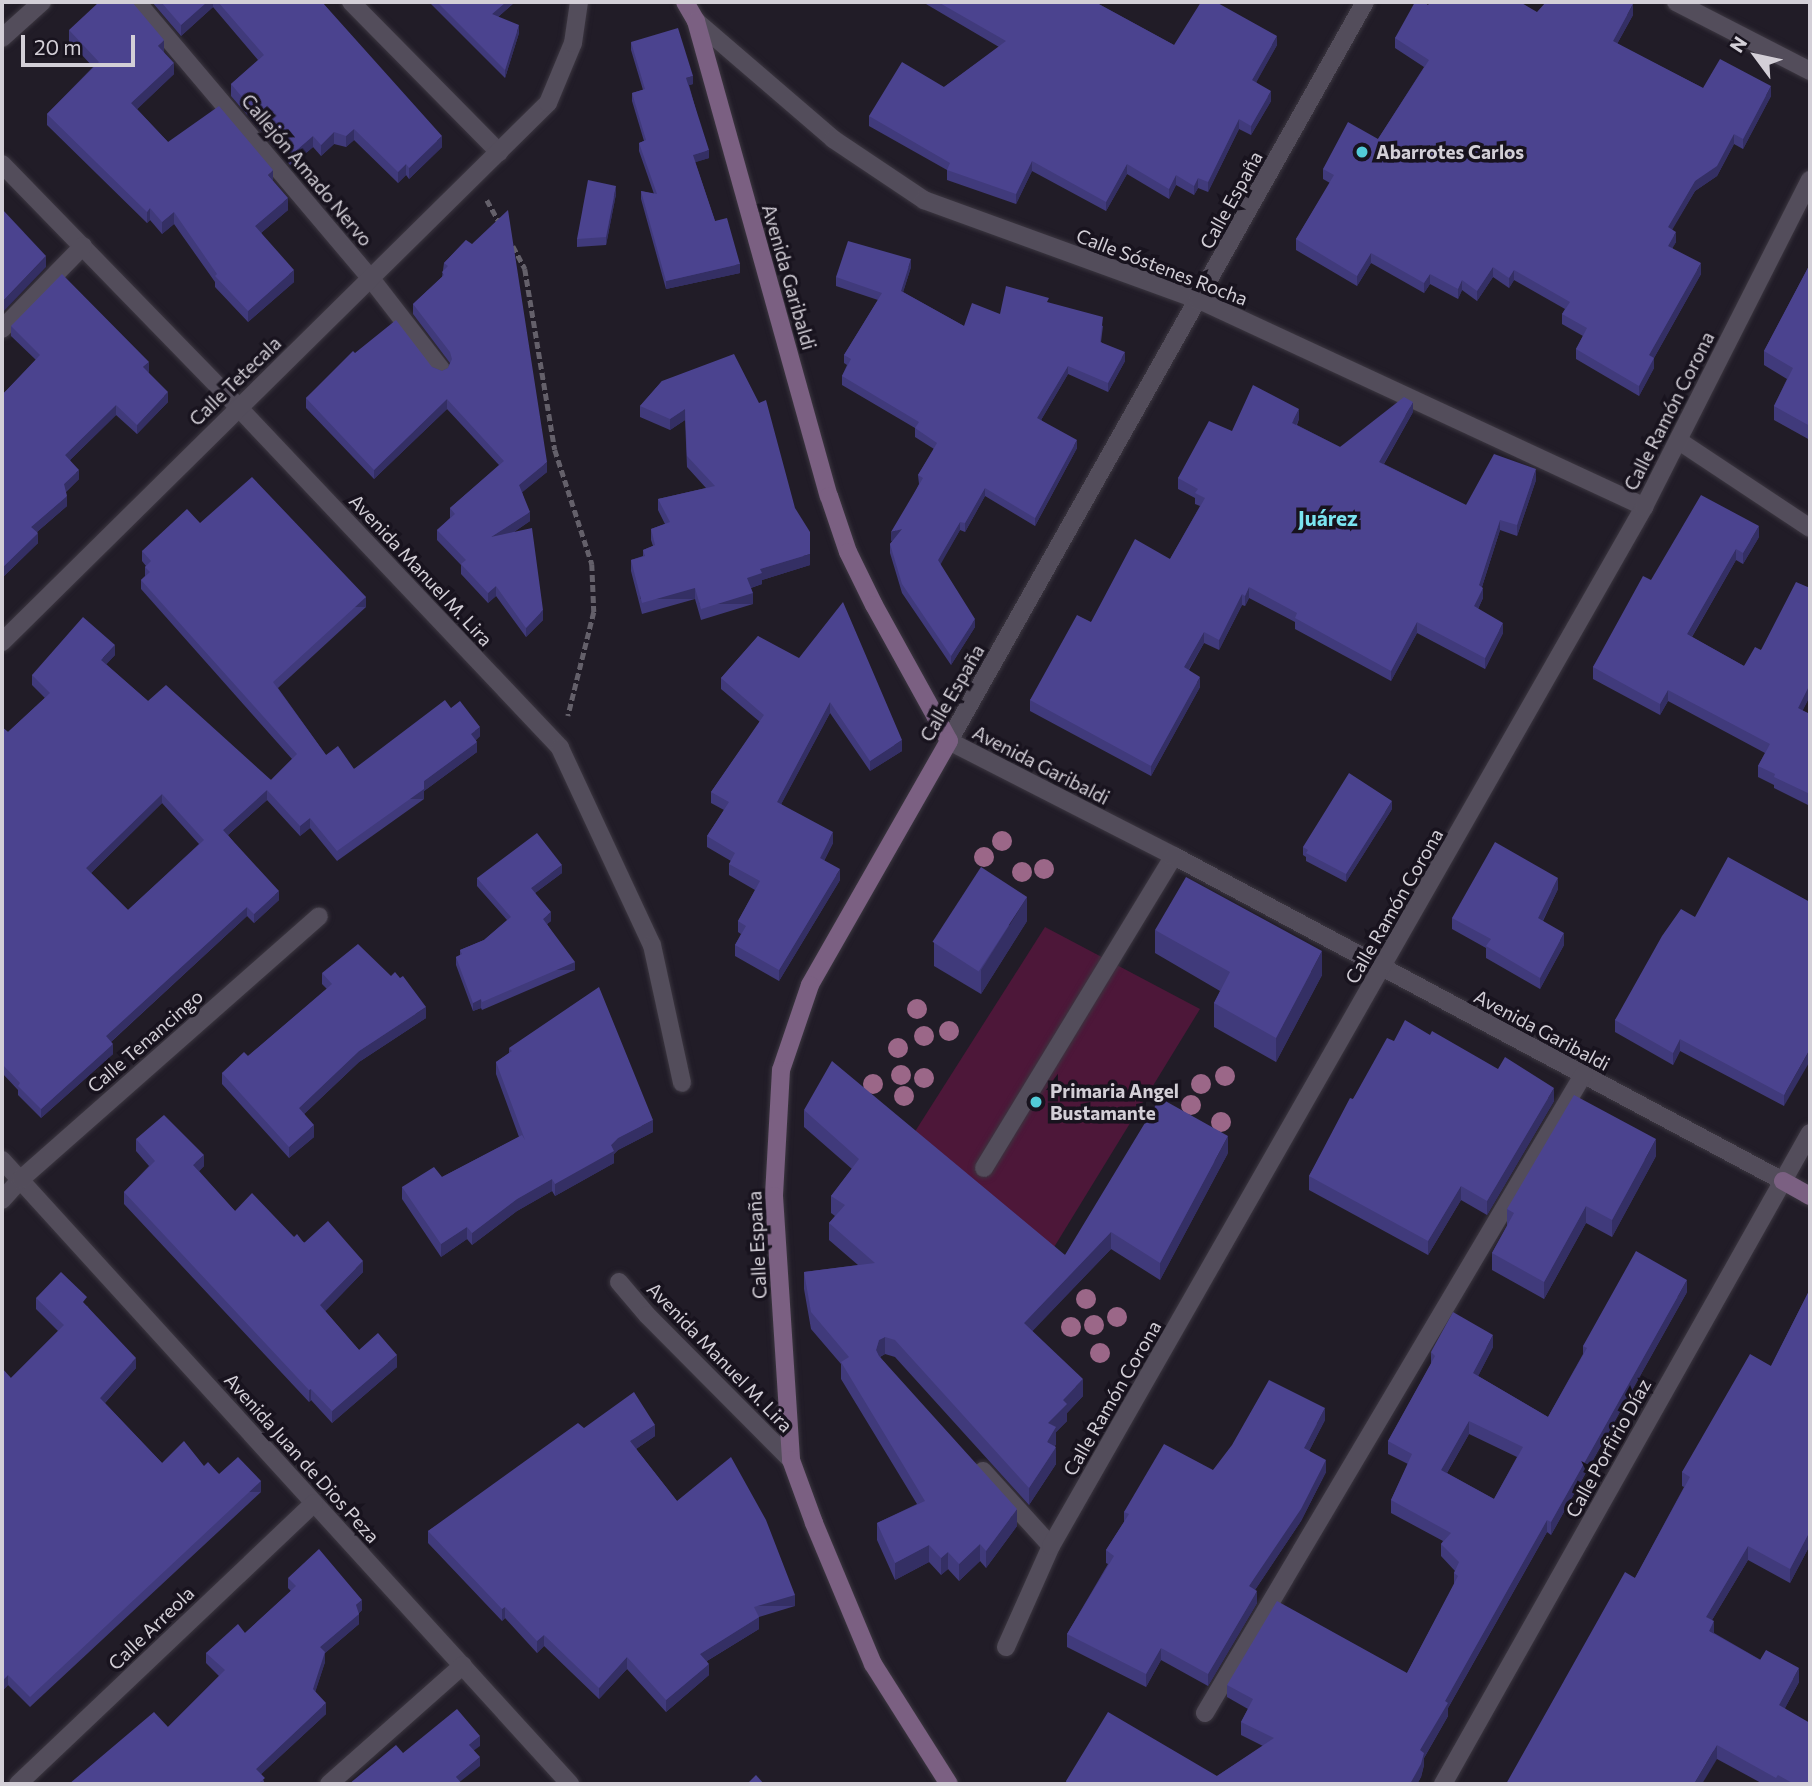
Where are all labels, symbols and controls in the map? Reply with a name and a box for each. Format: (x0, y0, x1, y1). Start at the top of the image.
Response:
scale bar (24, 21, 138, 65)
north arrow (1721, 21, 1791, 91)
text: N (1724, 32, 1751, 57)
text: 20 m (34, 34, 82, 59)
street label: Callejón Amado Nervo (237, 89, 377, 251)
place label: Abarrotes Carlos (1376, 141, 1524, 163)
marker: Abarrotes Carlos (1354, 144, 1370, 160)
street label: Calle España (1195, 147, 1267, 253)
street label: Avenida Garibaldi (757, 202, 821, 352)
street label: Calle Sóstenes Rocha (1073, 224, 1251, 310)
street label: Calle Ramón Corona (1619, 328, 1719, 494)
street label: Calle Tetecala (184, 332, 286, 430)
street label: Avenida Manuel M. Lira (345, 489, 497, 651)
district label: Juárez (1298, 505, 1358, 531)
street label: Calle España (915, 640, 989, 746)
street label: Avenida Garibaldi (969, 721, 1113, 809)
street label: Calle Ramón Corona (1340, 824, 1448, 988)
street label: Calle Tenancingo (83, 985, 207, 1097)
street label: Avenida Garibaldi (1470, 985, 1614, 1075)
place label: Primaria Angel Bustamante (1050, 1080, 1179, 1124)
marker: Primaria Angel Bustamante (1028, 1094, 1044, 1110)
street label: Calle España (743, 1190, 771, 1300)
street label: Avenida Manuel M. Lira (643, 1277, 797, 1437)
street label: Calle Ramón Corona (1058, 1316, 1166, 1480)
street label: Avenida Juan de Dios Peza (220, 1368, 384, 1548)
street label: Calle Porfirio Díaz (1560, 1375, 1656, 1521)
street label: Calle Arreola (103, 1581, 199, 1675)

